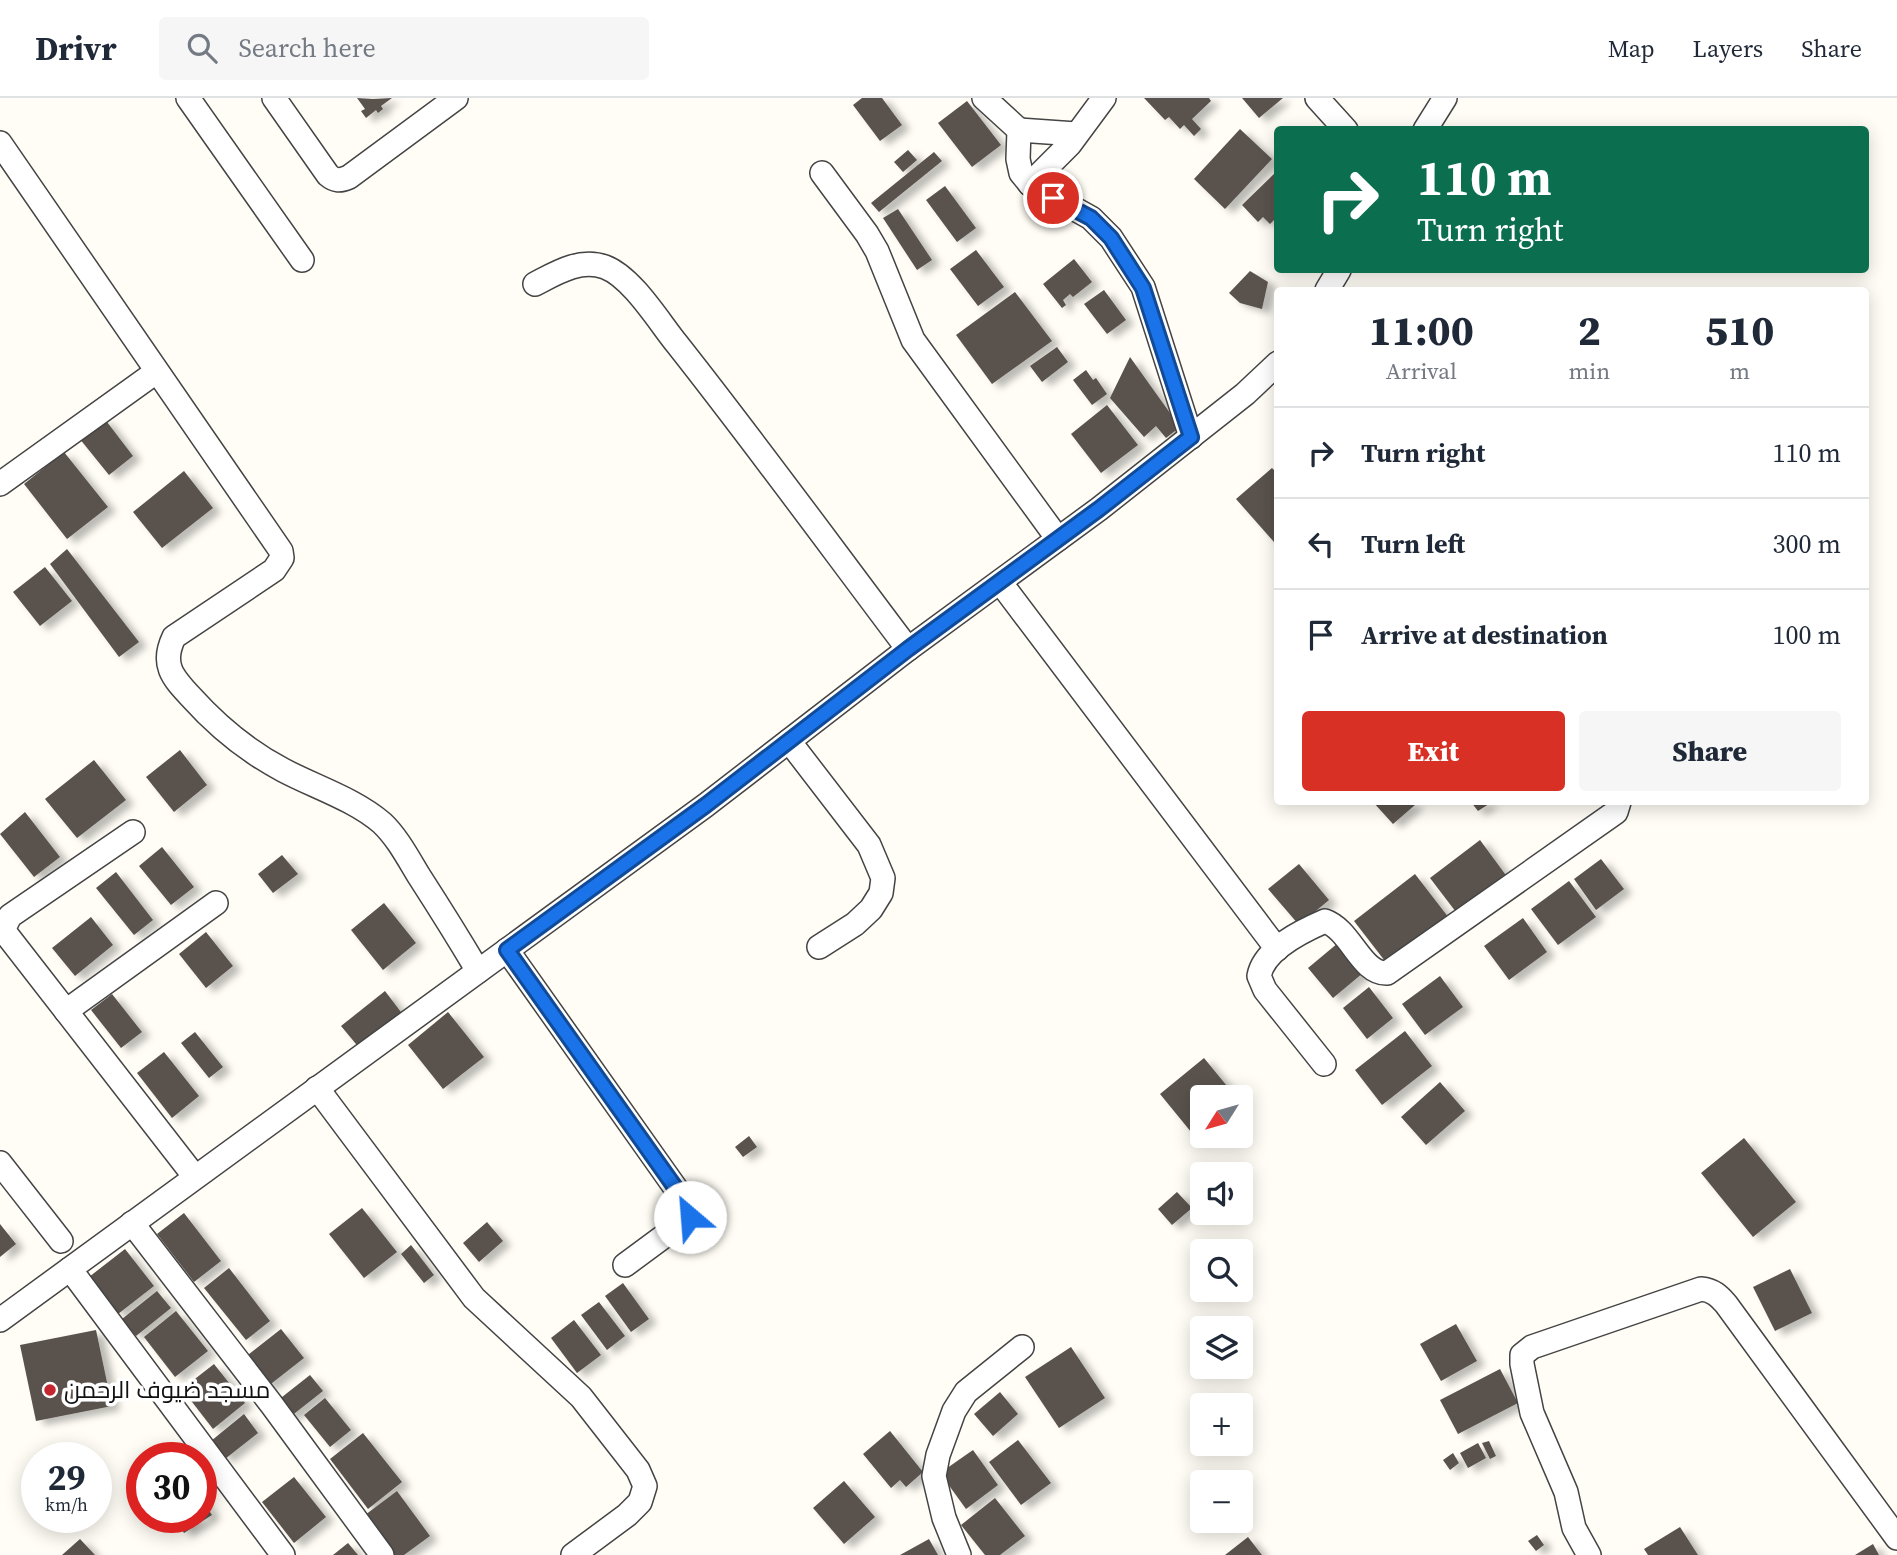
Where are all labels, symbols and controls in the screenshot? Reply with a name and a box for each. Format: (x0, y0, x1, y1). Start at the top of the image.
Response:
search box (159, 17, 649, 80)
text: Drivr (35, 26, 117, 71)
icon: search (183, 29, 221, 67)
text: Search here (239, 30, 376, 66)
text: Map (1608, 32, 1655, 65)
text: Layers (1693, 32, 1763, 65)
text: Share (1801, 32, 1862, 65)
text: 110 m (1417, 144, 1552, 211)
icon: right (1302, 154, 1393, 245)
pin (1023, 168, 1083, 228)
icon: arrive (1034, 179, 1072, 217)
text: Turn right (1417, 208, 1563, 252)
text: 11:00 (1369, 301, 1474, 359)
text: 2 (1578, 301, 1601, 359)
text: 510 (1705, 301, 1774, 359)
text: Arrival (1386, 355, 1457, 387)
text: min (1569, 355, 1610, 387)
text: m (1729, 355, 1750, 387)
icon: right (1302, 434, 1340, 472)
text: Turn right (1361, 435, 1485, 471)
text: 110 m (1773, 435, 1841, 471)
icon: left (1302, 525, 1340, 563)
text: Turn left (1361, 526, 1465, 562)
text: 300 m (1773, 526, 1841, 562)
icon: arrive (1302, 616, 1340, 654)
text: Arrive at destination (1361, 617, 1608, 653)
text: 100 m (1773, 617, 1841, 653)
button: Exit (1302, 711, 1565, 791)
button: Share (1579, 711, 1841, 791)
north arrow (1190, 1085, 1253, 1148)
map controls (1190, 1085, 1253, 1533)
button: sound (1190, 1162, 1253, 1225)
position arrow (653, 1180, 727, 1254)
button: search (1190, 1239, 1253, 1302)
button: layers (1190, 1316, 1253, 1379)
place label: مسجد ضيوف الرحمن (64, 1373, 271, 1406)
marker: مسجد ضيوف الرحمن (42, 1382, 58, 1398)
button: + (1190, 1393, 1253, 1456)
speed limit sign: 30 (126, 1442, 217, 1533)
text: 29 (48, 1454, 85, 1502)
button: − (1190, 1470, 1253, 1533)
text: km/h (45, 1492, 88, 1517)

